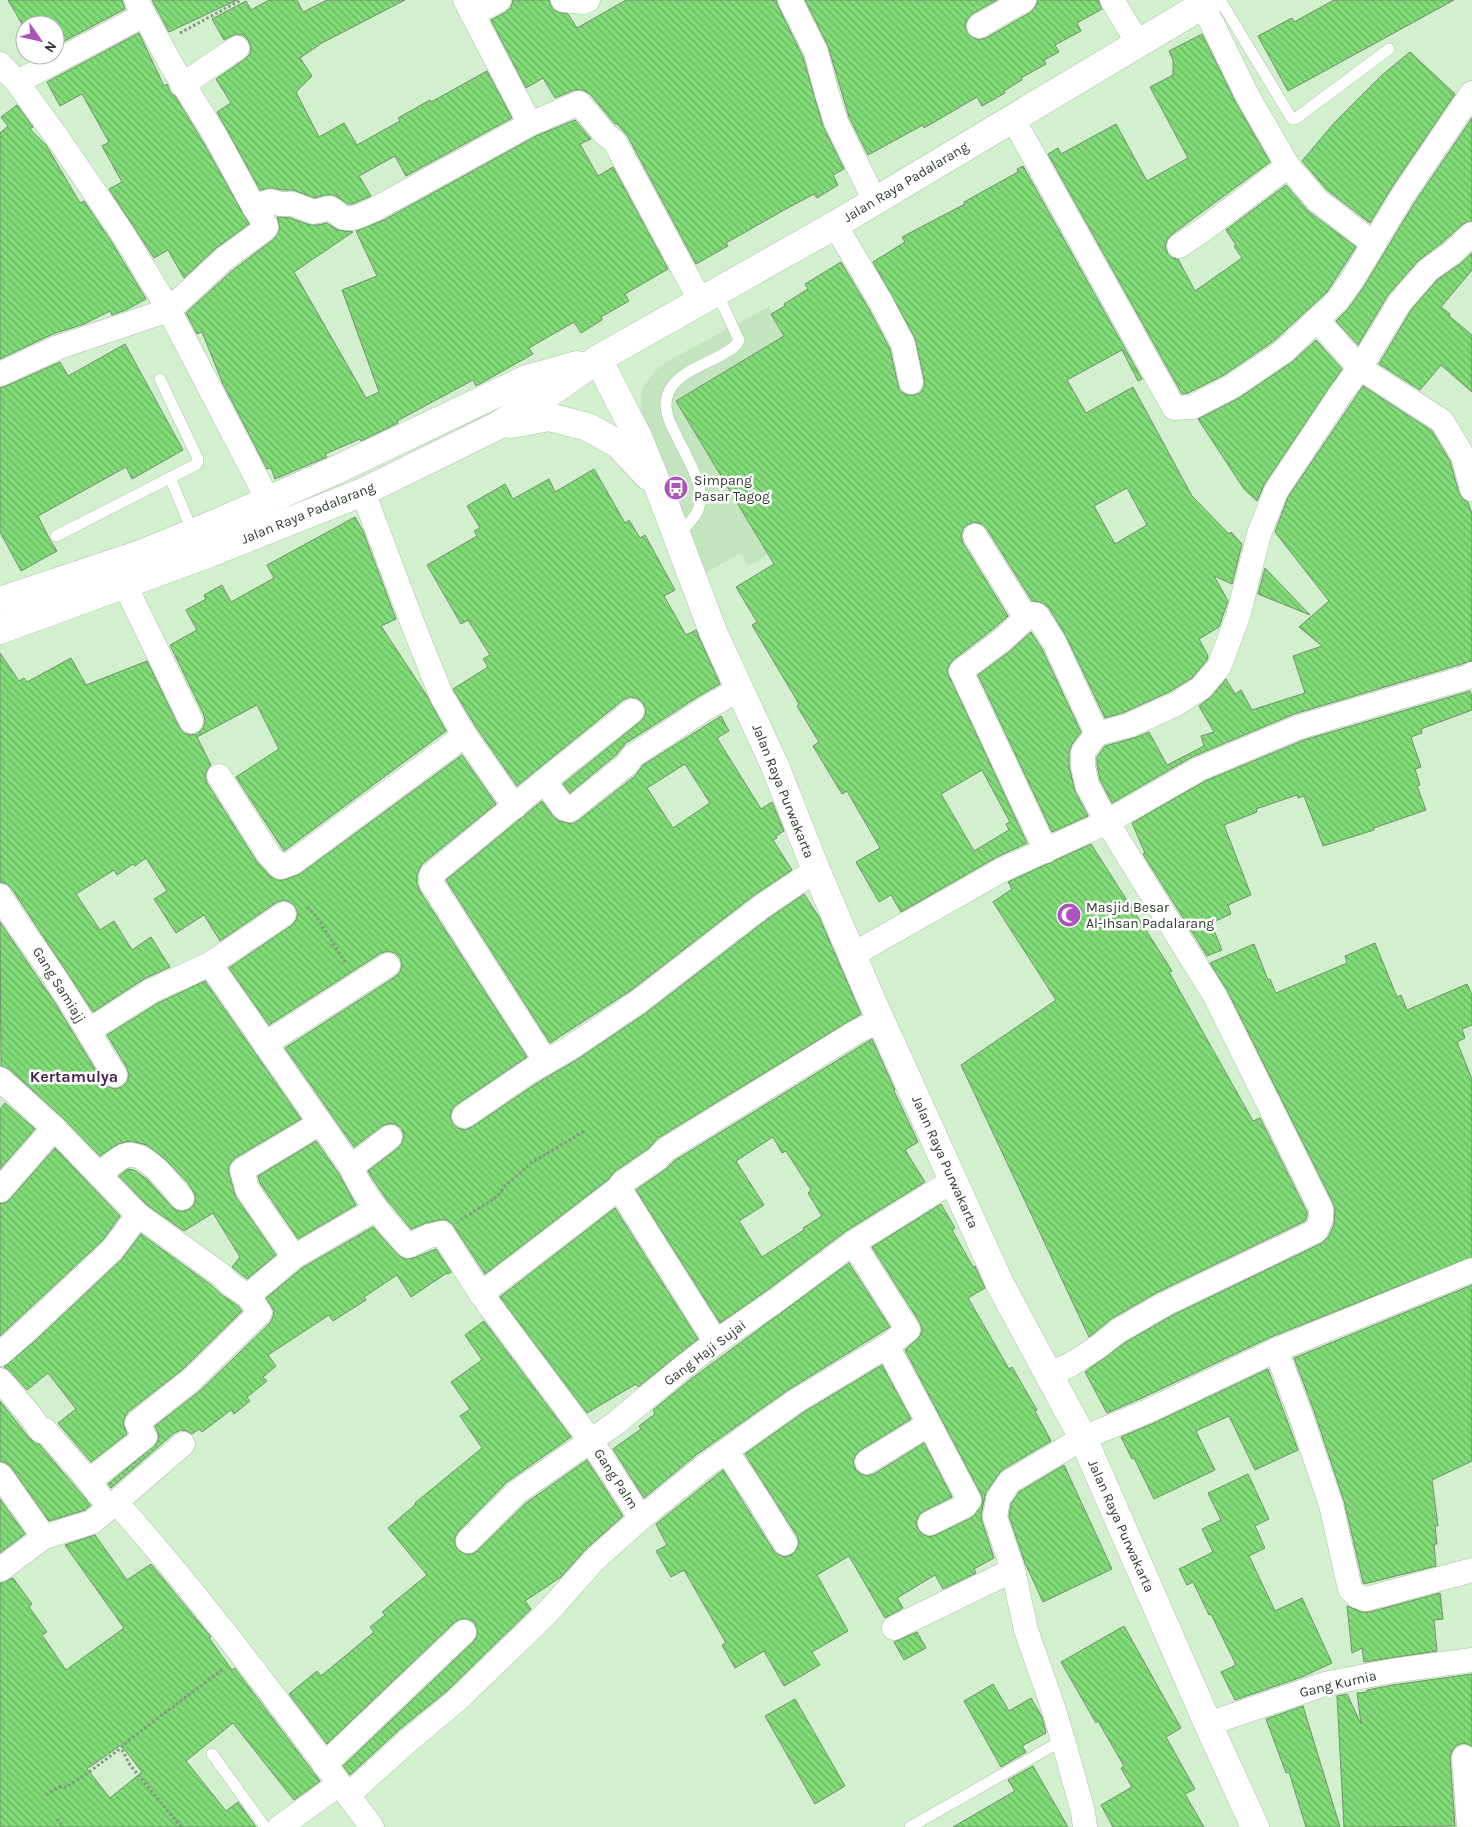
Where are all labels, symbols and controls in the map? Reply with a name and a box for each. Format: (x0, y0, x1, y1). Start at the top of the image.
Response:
north arrow (15, 15, 65, 65)
text: N (41, 38, 60, 56)
street label: Jalan Raya Padalarang (840, 138, 972, 226)
place label: Simpang Pasar Tagog (694, 472, 770, 505)
bus stop icon: Simpang Pasar Tagog (663, 475, 689, 501)
street label: Jalan Raya Padalarang (239, 478, 377, 548)
street label: Jalan Raya Purwakarta (748, 721, 818, 861)
place label: Masjid Besar Al-Ihsan Padalarang (1086, 899, 1214, 932)
mosque icon: Masjid Besar Al-Ihsan Padalarang (1056, 902, 1082, 928)
street label: Gang Samiajj (29, 944, 89, 1026)
district label: Kertamulya (30, 1067, 118, 1086)
street label: Jalan Raya Purwakarta (908, 1093, 982, 1231)
street label: Gang Haji Sujai (661, 1317, 749, 1389)
street label: Gang Palm (590, 1445, 642, 1513)
street label: Jalan Raya Purwakarta (1084, 1457, 1158, 1595)
street label: Gang Kurnia (1298, 1667, 1378, 1701)

